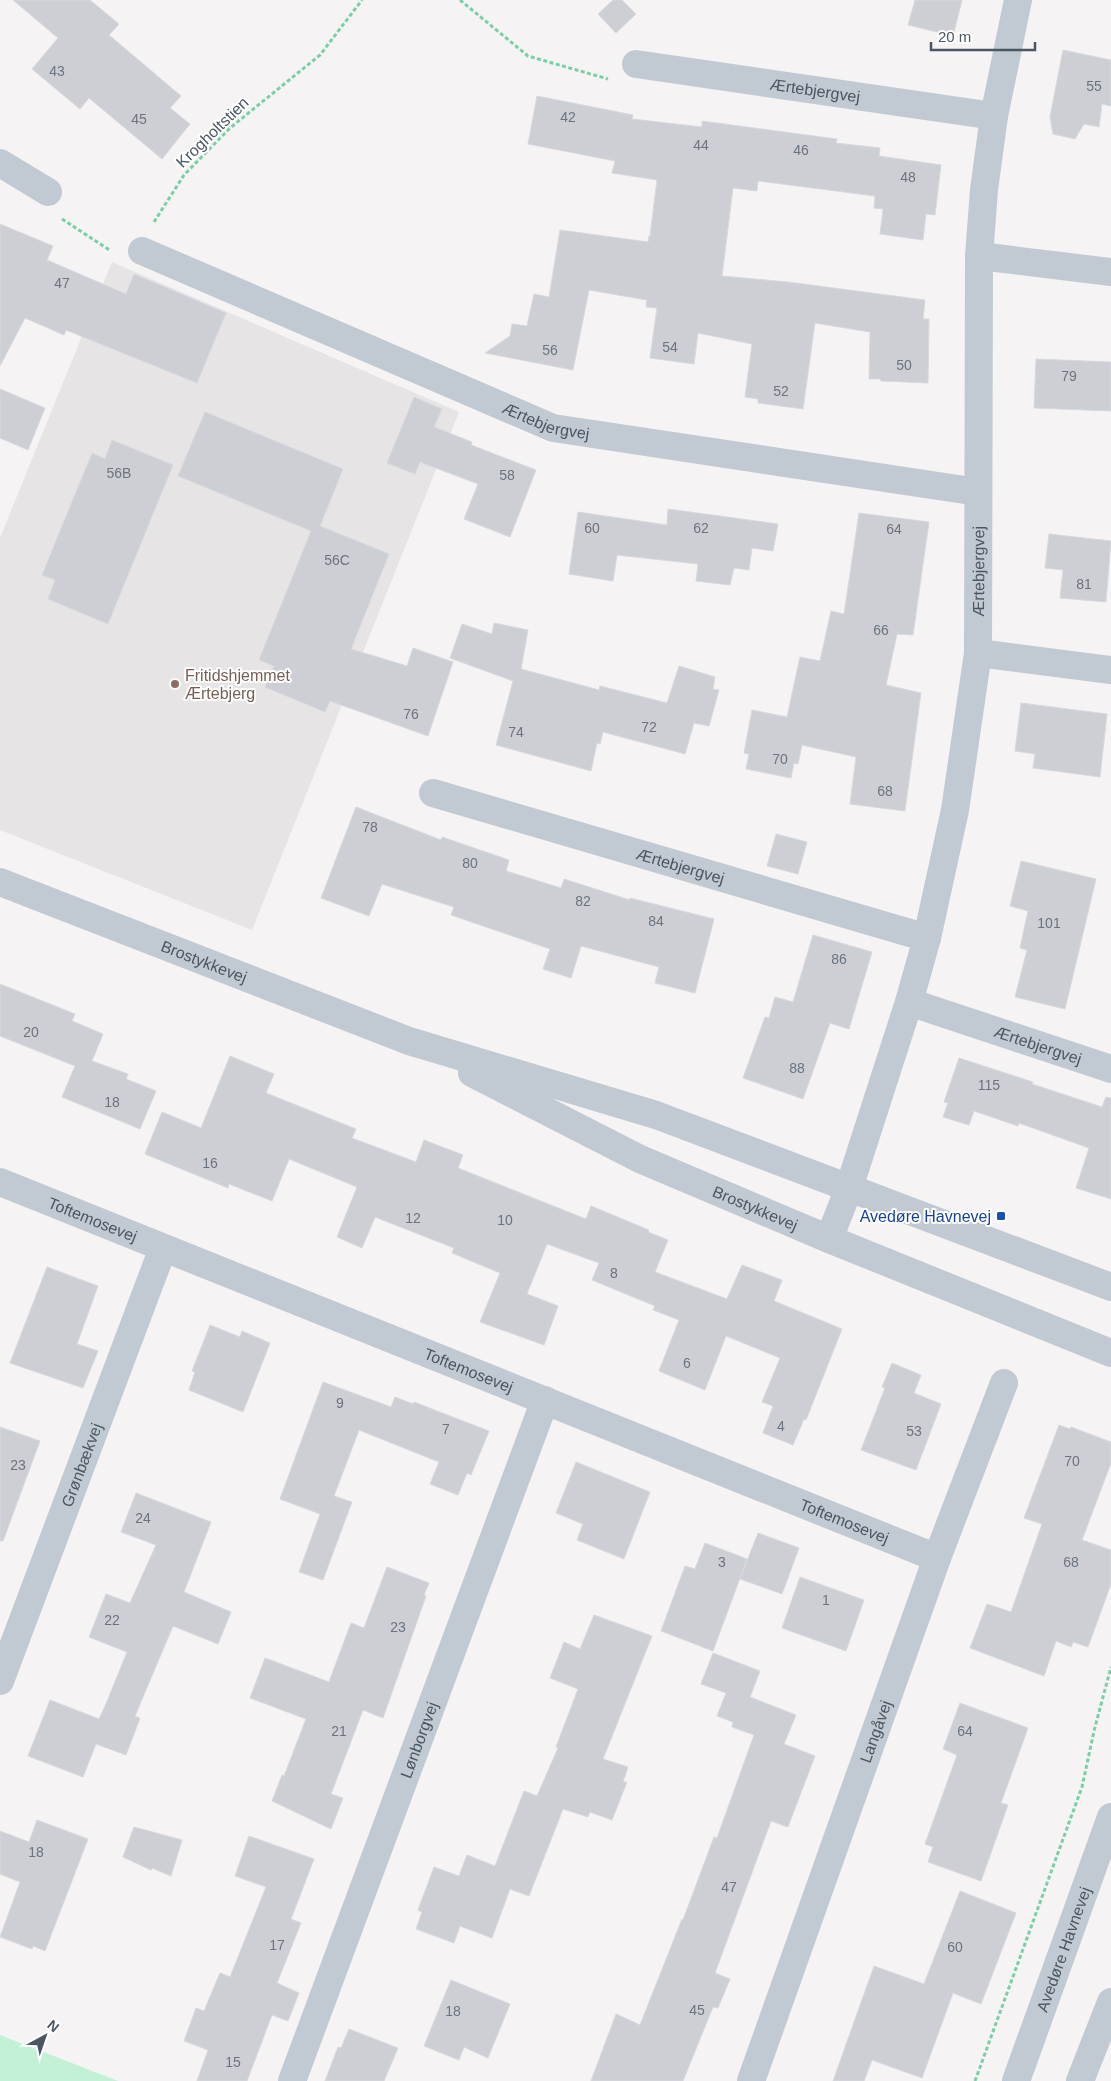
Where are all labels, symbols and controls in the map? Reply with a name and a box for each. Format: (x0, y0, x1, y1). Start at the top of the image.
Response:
scale bar (931, 20, 1035, 52)
text: 20 m (938, 28, 971, 45)
house number: 43 (49, 63, 65, 79)
street label: Ærtebjergvej (769, 76, 861, 105)
house number: 55 (1086, 78, 1102, 94)
street label: Krogholtstien (173, 94, 252, 171)
house number: 42 (560, 109, 576, 125)
house number: 45 (131, 111, 147, 127)
house number: 44 (693, 137, 709, 153)
house number: 46 (793, 142, 809, 158)
house number: 48 (900, 169, 916, 185)
house number: 47 (54, 275, 70, 291)
house number: 54 (662, 339, 678, 355)
house number: 56 (542, 342, 558, 358)
house number: 50 (896, 357, 912, 373)
house number: 79 (1061, 368, 1077, 384)
house number: 52 (773, 383, 789, 399)
street label: Ærtebjergvej (500, 399, 591, 442)
house number: 56B (107, 465, 131, 481)
house number: 58 (499, 467, 515, 483)
house number: 60 (584, 520, 600, 536)
house number: 62 (693, 520, 709, 536)
house number: 64 (886, 521, 902, 537)
street label: Ærtebjergvej (970, 526, 987, 617)
house number: 56C (324, 552, 350, 568)
house number: 81 (1076, 576, 1092, 592)
house number: 66 (873, 622, 889, 638)
place label: Fritidshjemmet Ærtebjerg (185, 667, 290, 702)
marker: Fritidshjemmet Ærtebjerg (169, 678, 181, 690)
house number: 76 (403, 706, 419, 722)
house number: 72 (641, 719, 657, 735)
house number: 74 (508, 724, 524, 740)
house number: 70 (772, 751, 788, 767)
house number: 68 (877, 783, 893, 799)
house number: 78 (362, 819, 378, 835)
street label: Ærtebjergvej (634, 845, 726, 887)
house number: 80 (462, 855, 478, 871)
house number: 82 (575, 893, 591, 909)
house number: 84 (648, 913, 664, 929)
house number: 101 (1037, 915, 1061, 931)
street label: Brostykkevej (159, 937, 249, 986)
house number: 86 (831, 951, 847, 967)
street label: Ærtebjergvej (992, 1023, 1084, 1068)
house number: 20 (23, 1024, 39, 1040)
house number: 88 (789, 1060, 805, 1076)
house number: 115 (978, 1077, 1000, 1093)
house number: 18 (104, 1094, 120, 1110)
house number: 16 (202, 1155, 218, 1171)
street label: Brostykkevej (710, 1183, 800, 1234)
street label: Toftemosevej (46, 1194, 140, 1245)
place label: Avedøre Havnevej (860, 1208, 991, 1225)
house number: 12 (405, 1210, 421, 1226)
marker: Avedøre Havnevej (995, 1210, 1007, 1222)
house number: 10 (497, 1212, 513, 1228)
house number: 8 (610, 1265, 618, 1281)
street label: Toftemosevej (422, 1345, 515, 1396)
house number: 6 (683, 1355, 691, 1371)
house number: 9 (336, 1395, 344, 1411)
house number: 4 (777, 1418, 785, 1434)
street label: Grønbækvej (58, 1421, 105, 1509)
house number: 7 (442, 1421, 450, 1437)
house number: 53 (906, 1423, 922, 1439)
house number: 70 (1064, 1453, 1080, 1469)
house number: 23 (10, 1457, 26, 1473)
street label: Toftemosevej (797, 1496, 891, 1547)
house number: 24 (135, 1510, 151, 1526)
house number: 3 (718, 1554, 726, 1570)
house number: 68 (1063, 1554, 1079, 1570)
house number: 1 (822, 1592, 830, 1608)
house number: 22 (104, 1612, 120, 1628)
house number: 23 (390, 1619, 406, 1635)
street label: Langåvej (857, 1698, 895, 1765)
street label: Lønborgvej (397, 1699, 441, 1780)
house number: 21 (331, 1723, 347, 1739)
house number: 64 (957, 1723, 973, 1739)
house number: 18 (28, 1844, 44, 1860)
house number: 47 (721, 1879, 737, 1895)
street label: Avedøre Havnevej (1034, 1885, 1094, 2014)
house number: 17 (269, 1937, 285, 1953)
house number: 60 (947, 1939, 963, 1955)
house number: 45 (689, 2002, 705, 2018)
house number: 18 (445, 2003, 461, 2019)
north arrow (20, 2011, 70, 2061)
text: N (44, 2017, 62, 2035)
house number: 15 (225, 2054, 241, 2070)

